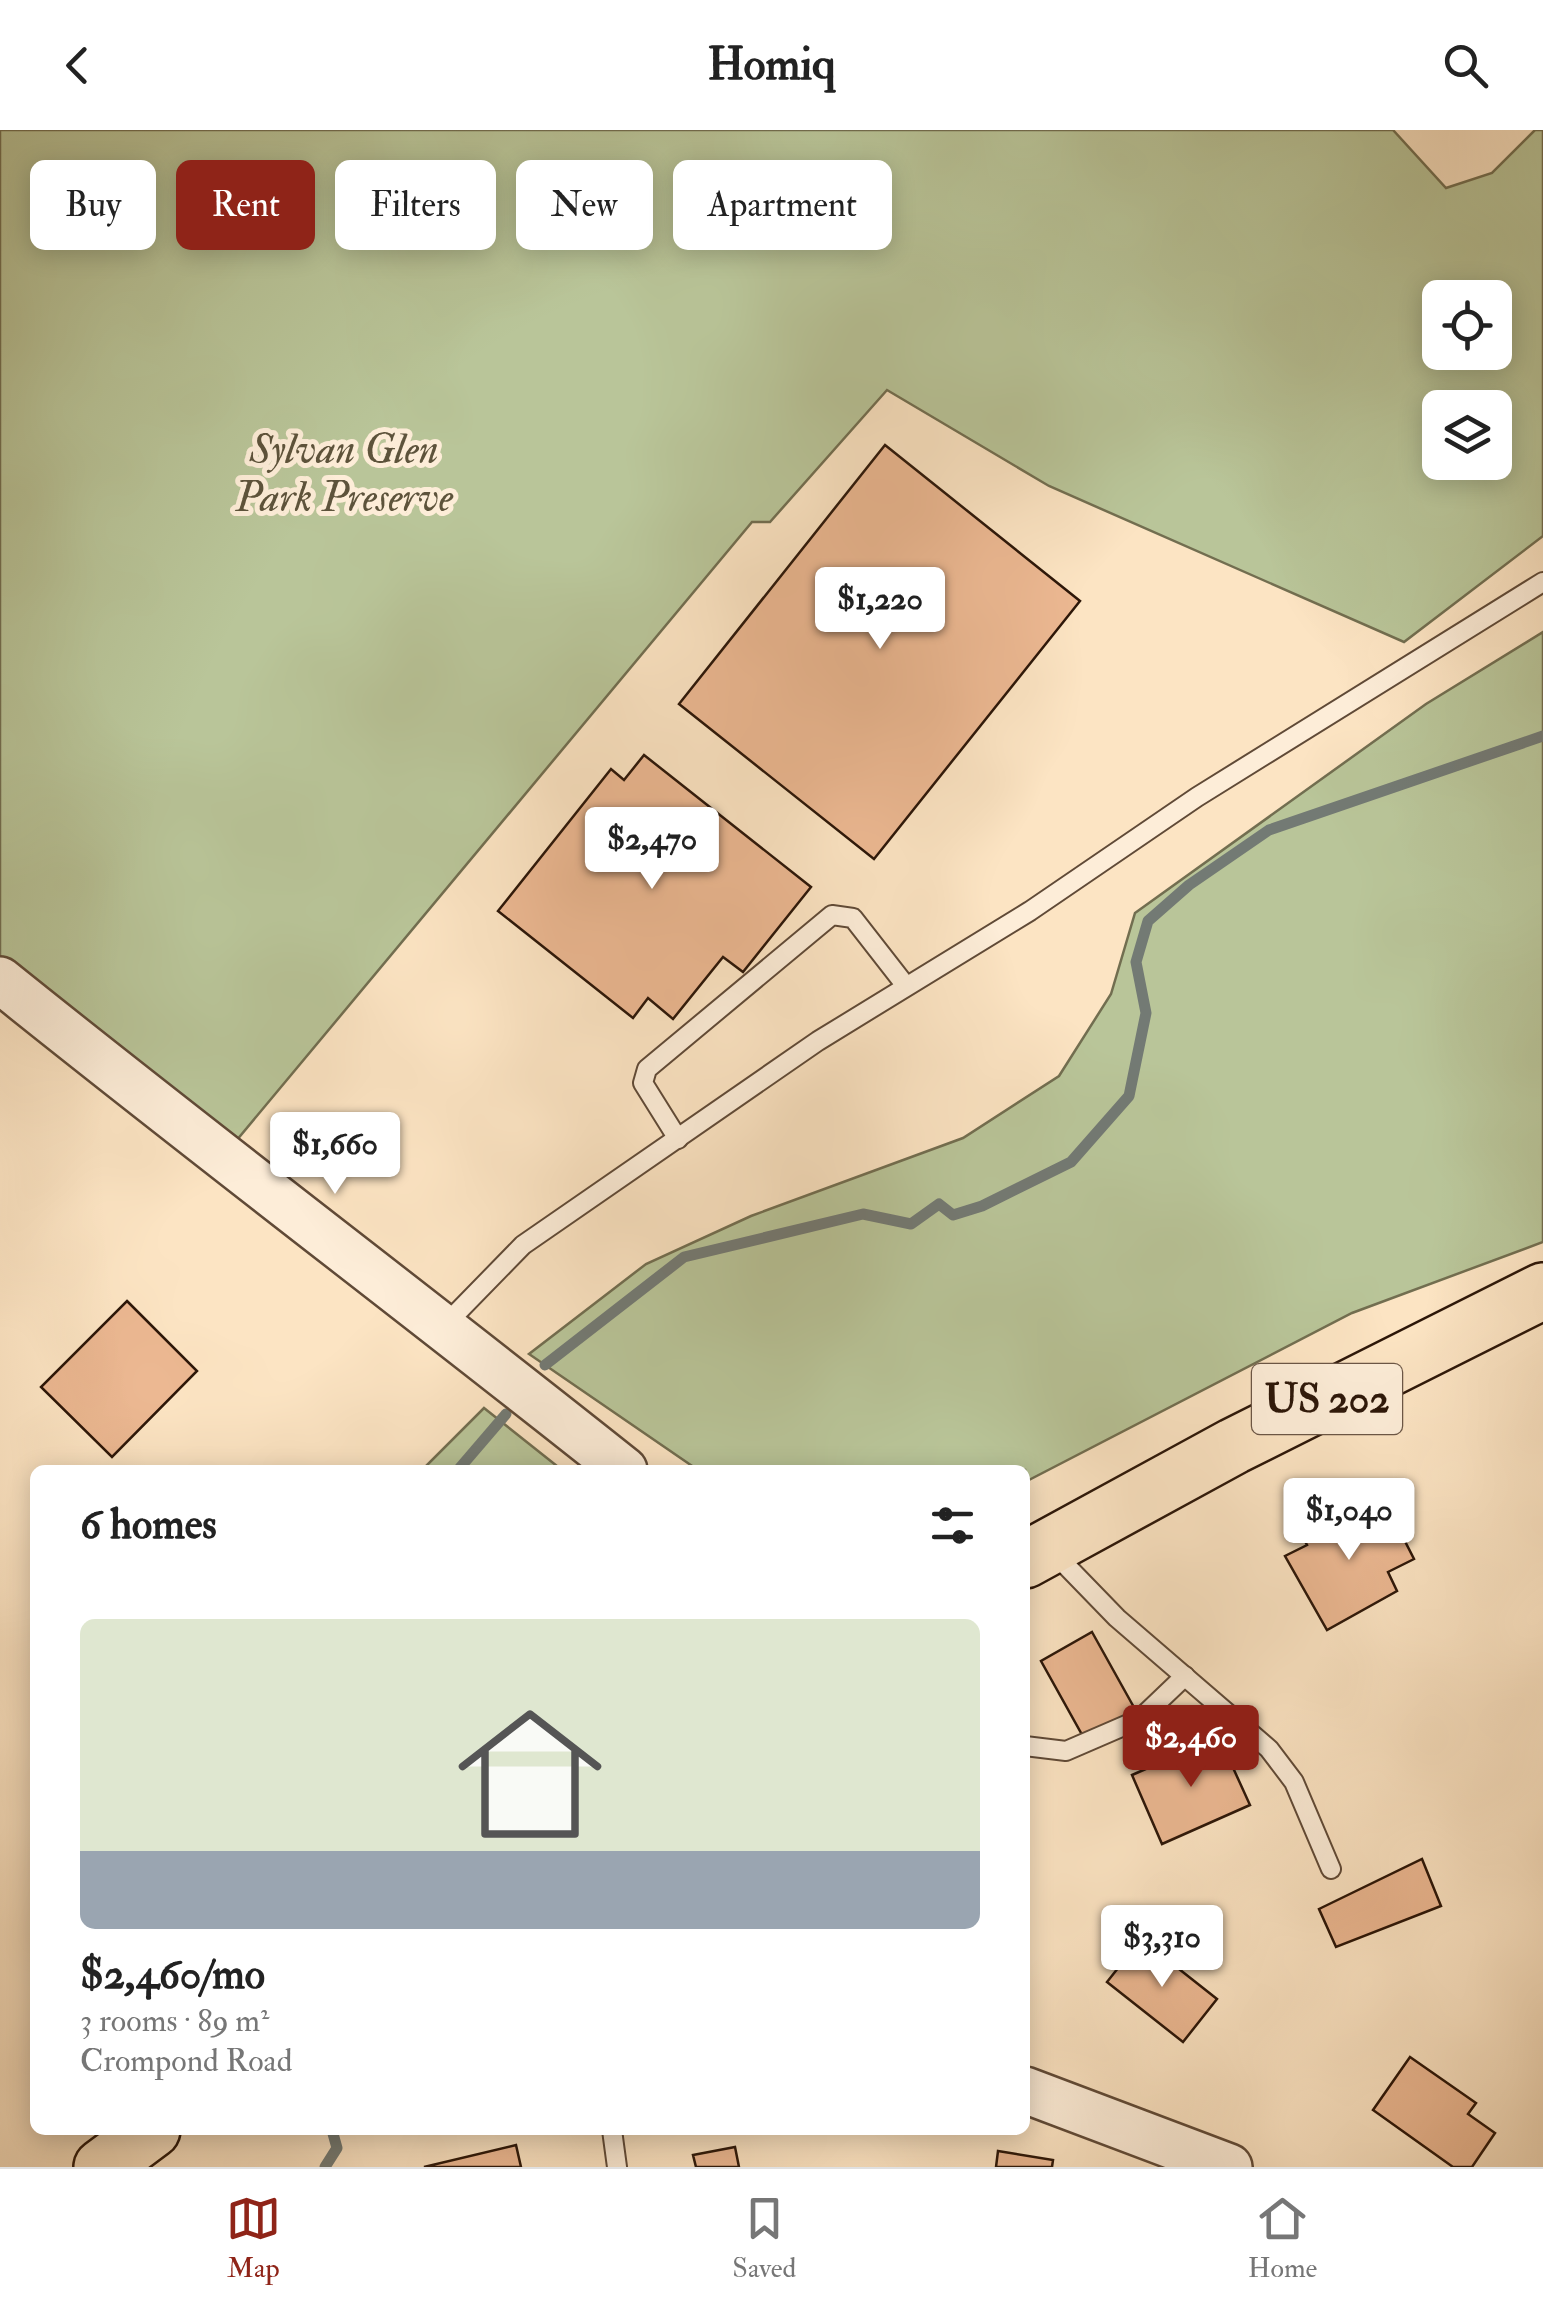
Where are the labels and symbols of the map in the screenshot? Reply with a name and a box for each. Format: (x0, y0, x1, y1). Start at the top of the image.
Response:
park label: Sylvan Glen Park Preserve (234, 424, 454, 524)
pin: $1,220 (799, 567, 961, 652)
pin: $2,470 (571, 807, 733, 892)
pin: $1,660 (254, 1112, 416, 1197)
road number: US 202 (1252, 1364, 1402, 1434)
pin: $1,040 (1268, 1478, 1430, 1563)
pin: $2,460 (1110, 1705, 1272, 1790)
pin: $3,310 (1081, 1905, 1243, 1990)

